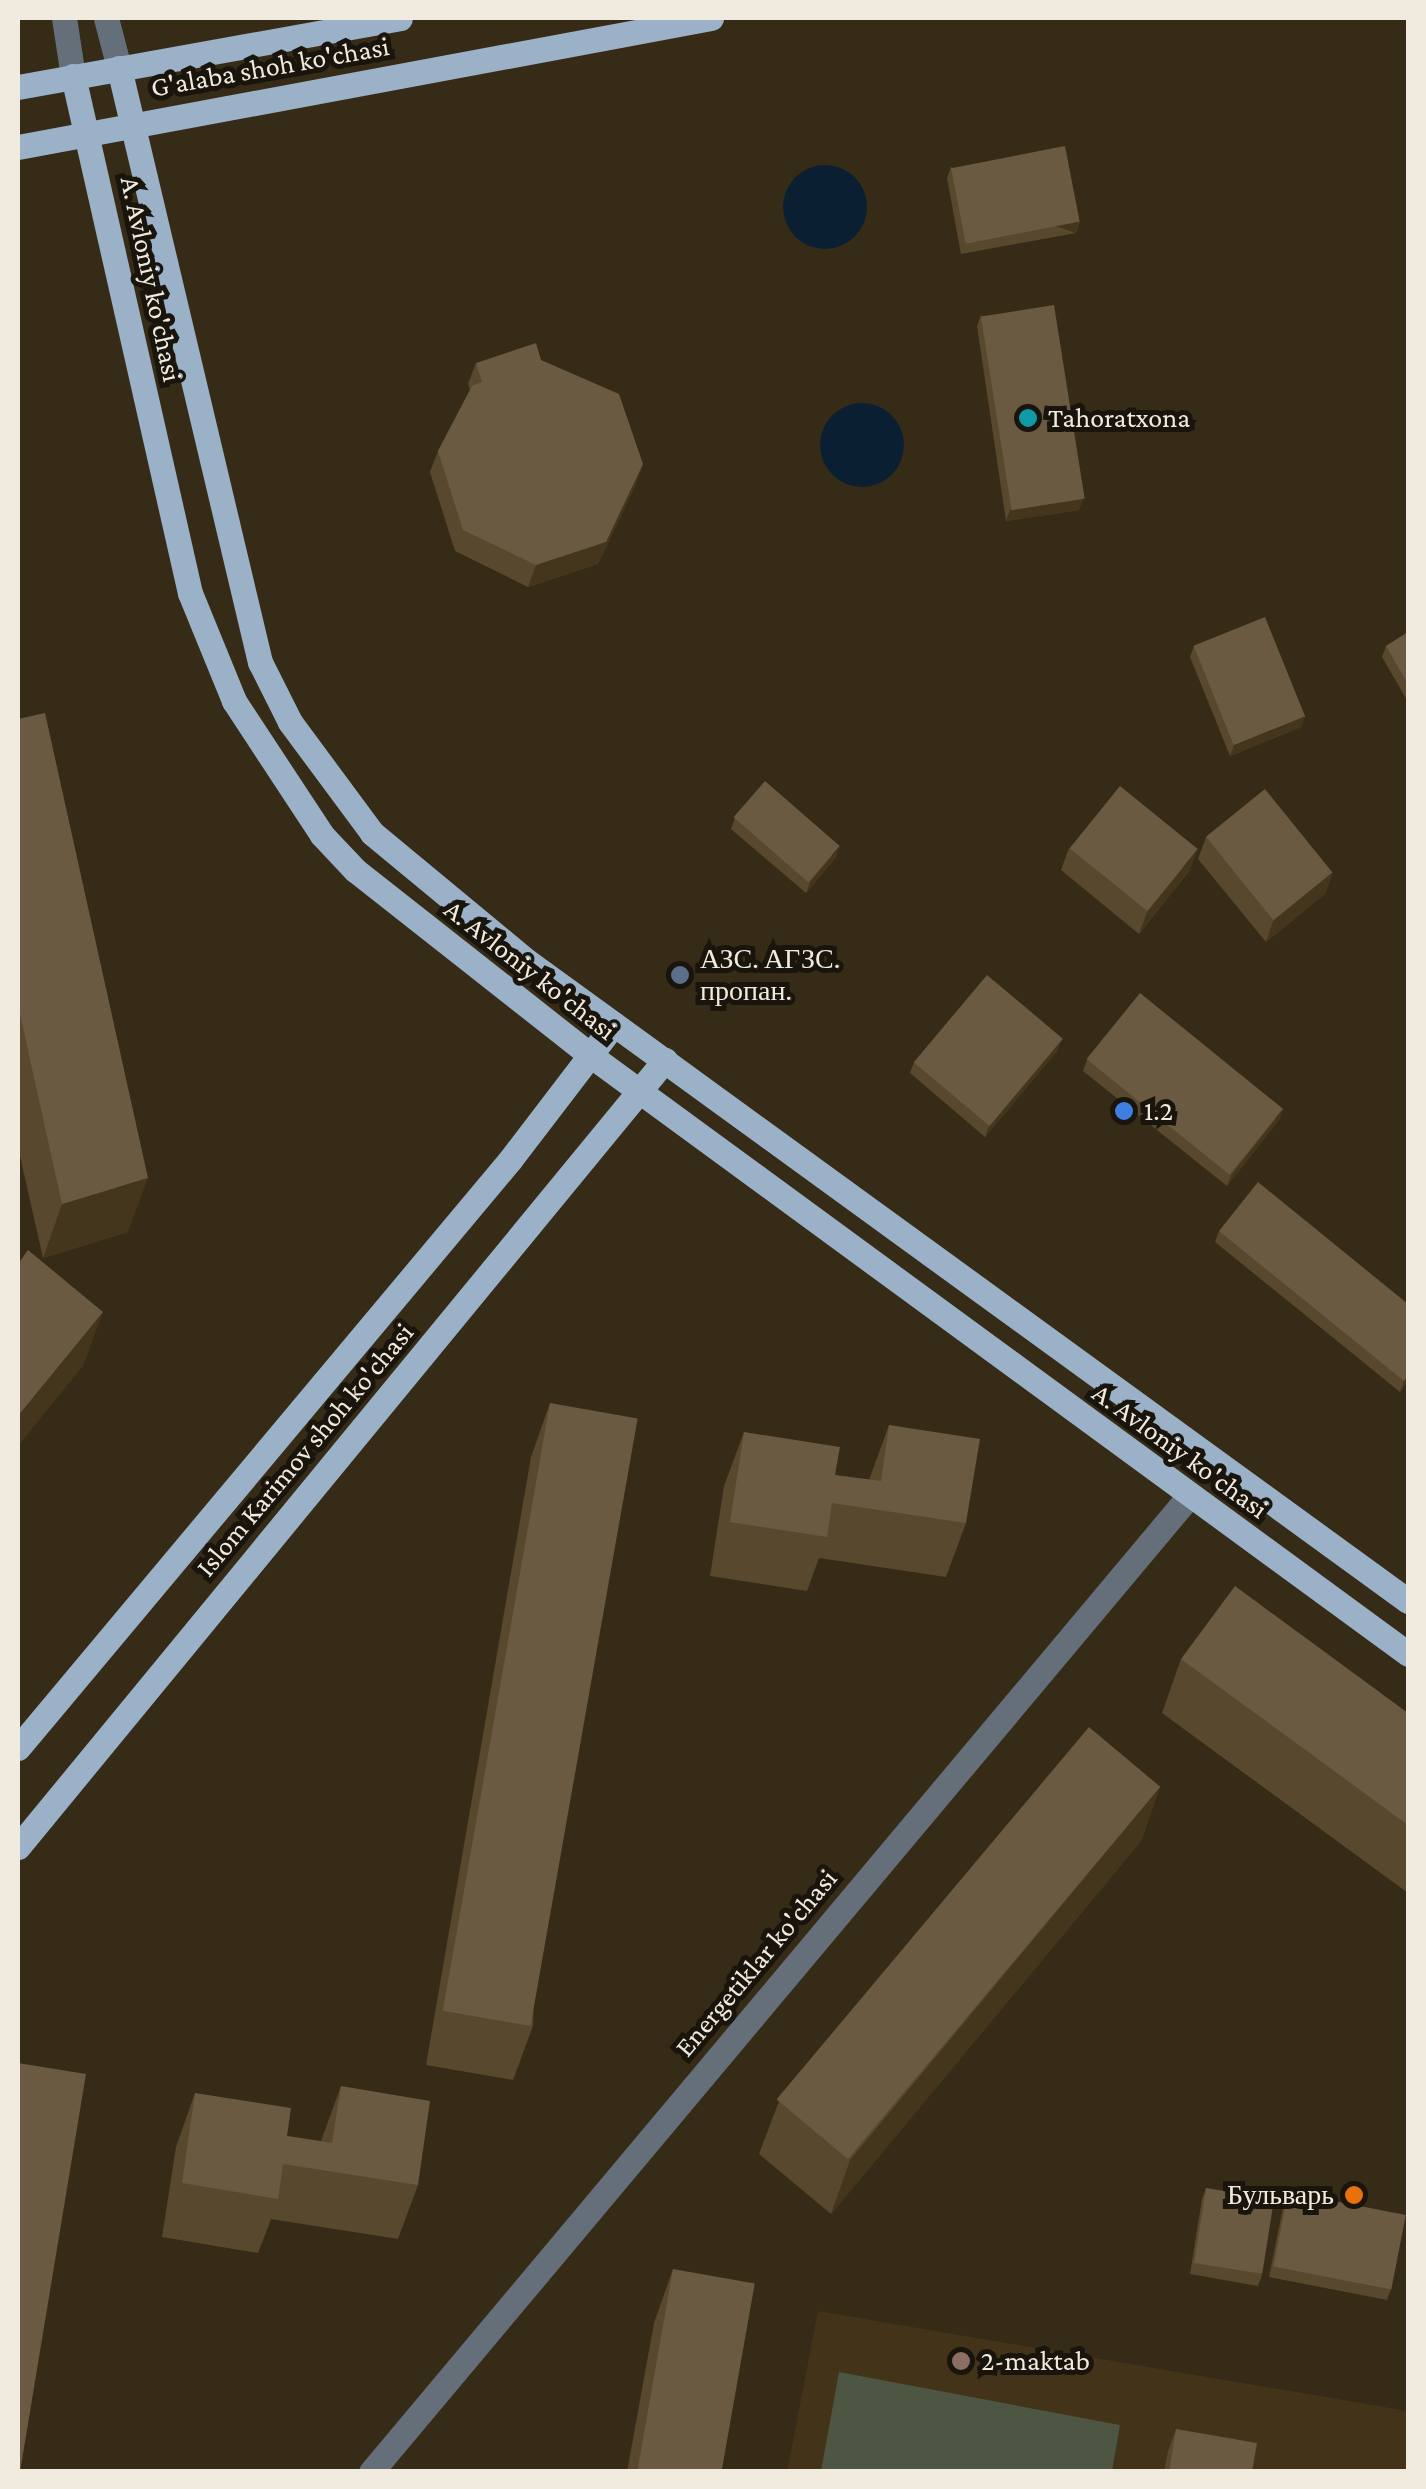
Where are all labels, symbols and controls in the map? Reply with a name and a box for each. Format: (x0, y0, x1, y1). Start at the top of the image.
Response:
street label: G'alaba shoh ko'chasi (148, 29, 392, 105)
street label: A. Avloniy ko'chasi (113, 173, 189, 385)
place label: Tahoratxona (1048, 401, 1190, 435)
marker: Tahoratxona (1017, 407, 1039, 429)
street label: A. Avloniy ko'chasi (437, 892, 623, 1048)
place label: АЗС. АГЗС. пропан. (700, 942, 840, 1008)
marker: АЗС. АГЗС. пропан. (669, 964, 691, 986)
place label: 1.2 (1144, 1094, 1173, 1128)
marker: 1.2 (1113, 1100, 1135, 1122)
street label: Islom Karimov shoh ko'chasi (189, 1316, 421, 1584)
street label: A. Avloniy ko'chasi (1086, 1376, 1274, 1526)
street label: Energetiklar ko'chasi (668, 1862, 844, 2064)
place label: Бульварь (1227, 2178, 1334, 2212)
marker: Бульварь (1343, 2184, 1365, 2206)
place label: 2-maktab (981, 2344, 1090, 2378)
marker: 2-maktab (950, 2350, 972, 2372)

